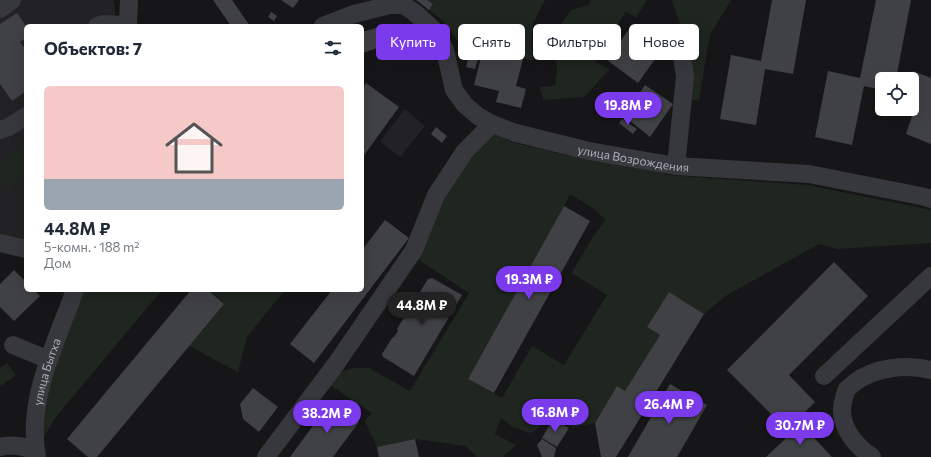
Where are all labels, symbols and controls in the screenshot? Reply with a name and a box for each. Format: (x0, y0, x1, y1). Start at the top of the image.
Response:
chip: Купить (376, 24, 450, 60)
chip: Снять (458, 24, 525, 60)
chip: Фильтры (533, 24, 621, 60)
chip: Новое (629, 24, 699, 60)
icon: filters (322, 37, 344, 59)
text: Объектов: 7 (44, 38, 142, 59)
map controls (875, 72, 919, 116)
button: locate (875, 72, 919, 116)
pin: 19.8M ₽ (591, 92, 665, 126)
text: 19.8M ₽ (604, 97, 652, 113)
icon: home (158, 112, 230, 184)
street label: улица Возрождения (576, 142, 690, 174)
text: 44.8M ₽ (44, 218, 110, 239)
text: 5-комн. · 188 m² (44, 239, 140, 255)
text: Дом (44, 255, 71, 271)
pin: 19.3M ₽ (492, 266, 566, 300)
text: 19.3M ₽ (505, 271, 553, 287)
pin: 44.8M ₽ (385, 292, 459, 326)
text: 44.8M ₽ (397, 297, 447, 313)
street label: улица Бытха (30, 336, 63, 406)
pin: 26.4M ₽ (632, 391, 706, 425)
text: 26.4M ₽ (644, 396, 694, 412)
pin: 16.8M ₽ (518, 399, 592, 433)
pin: 38.2M ₽ (290, 400, 364, 434)
text: 16.8M ₽ (531, 404, 579, 420)
text: 38.2M ₽ (302, 405, 352, 421)
pin: 30.7M ₽ (763, 412, 837, 446)
text: 30.7M ₽ (775, 417, 825, 433)

